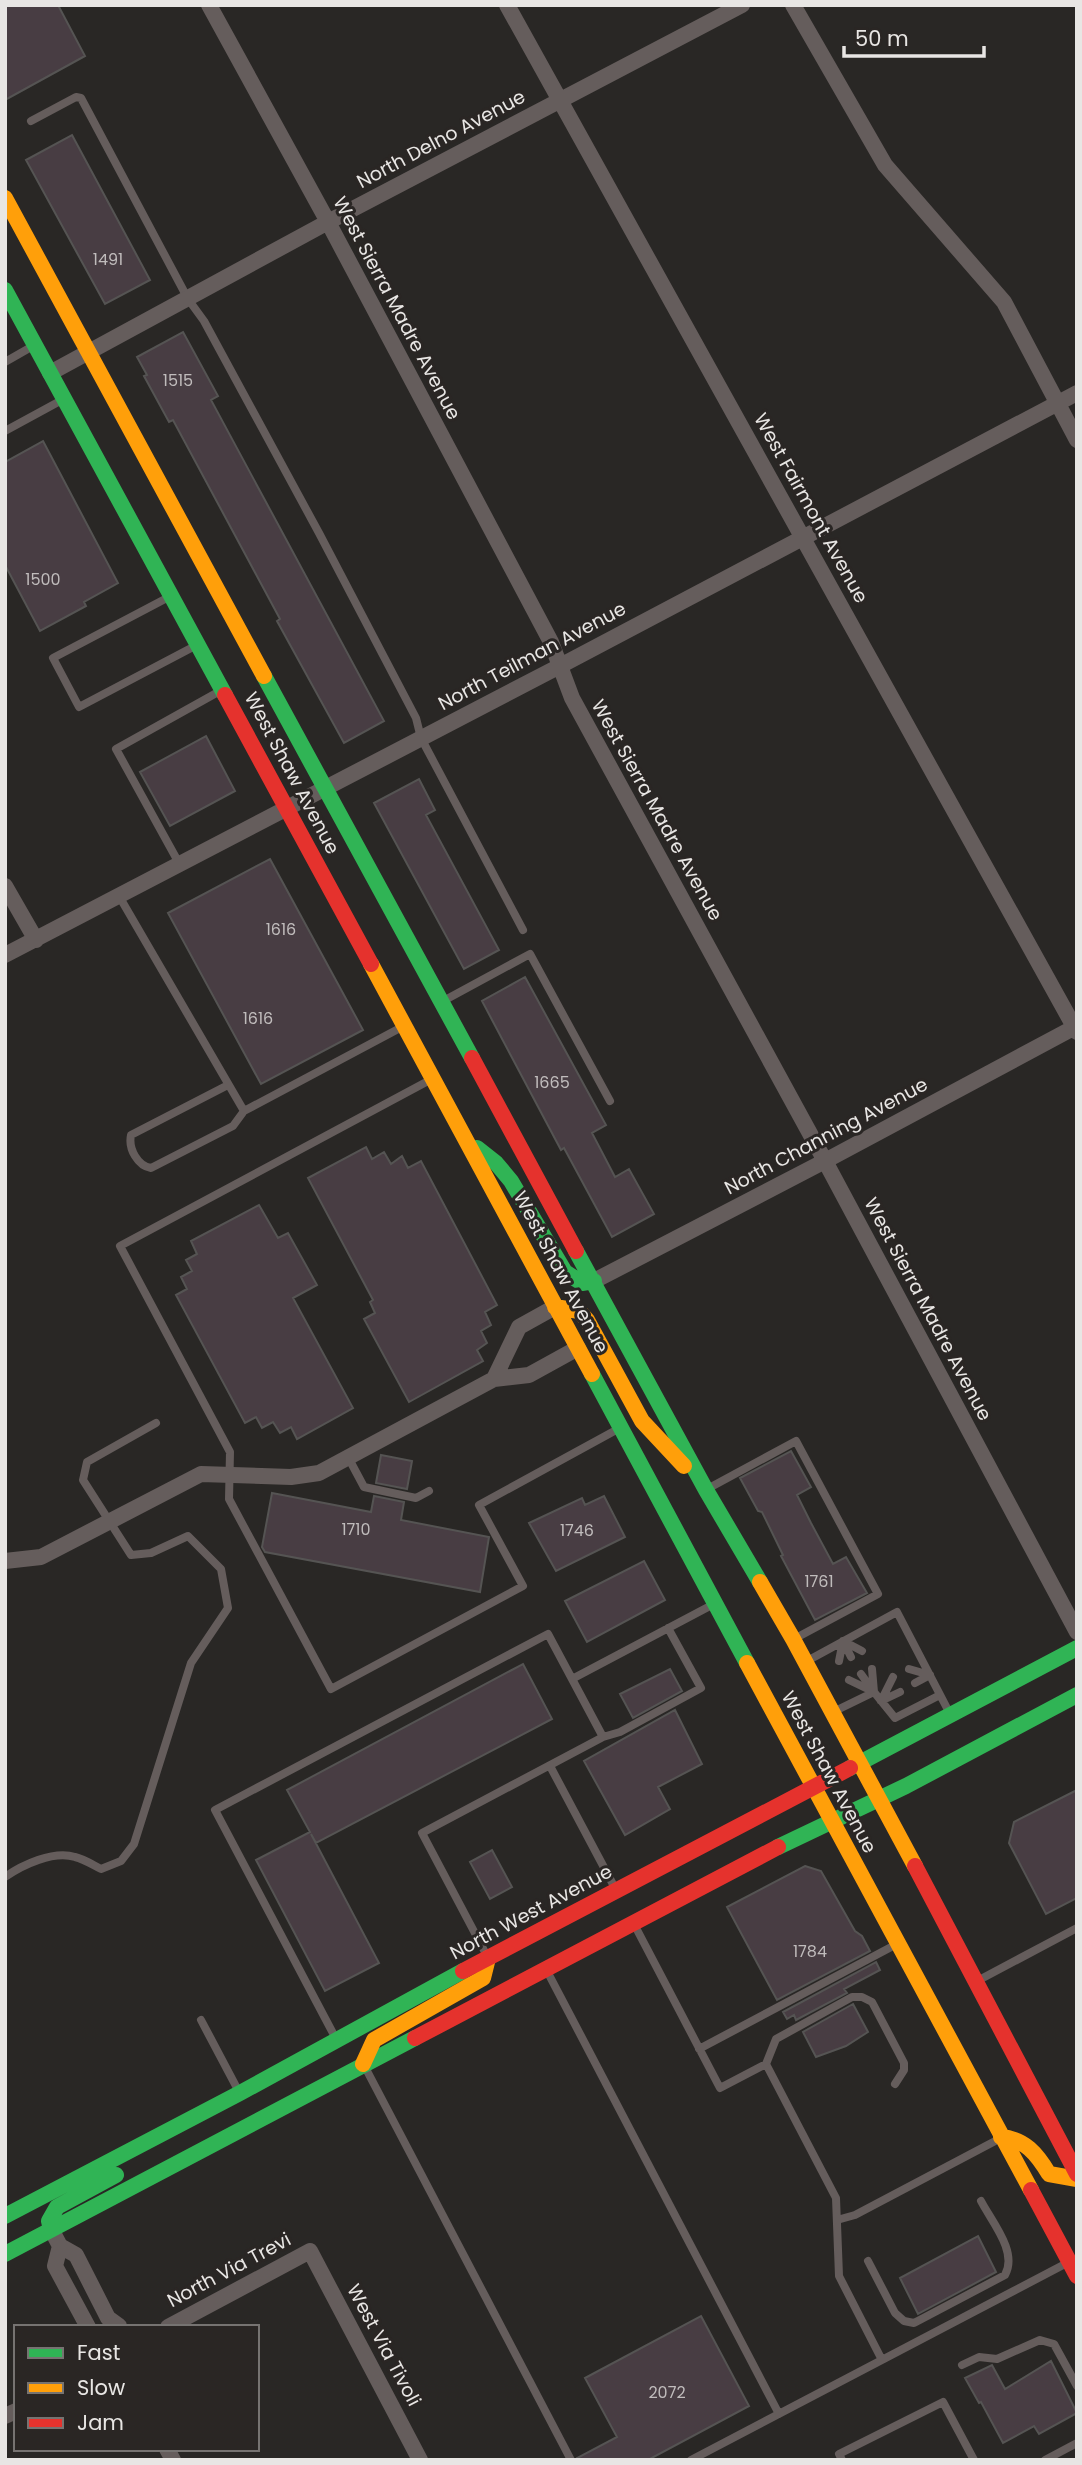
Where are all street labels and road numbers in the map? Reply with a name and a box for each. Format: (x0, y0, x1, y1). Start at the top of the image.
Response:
street label: North Delno Avenue (352, 83, 530, 195)
street label: West Sierra Madre Avenue (327, 192, 467, 424)
street label: West Fairmont Avenue (747, 408, 875, 608)
street label: North Teilman Avenue (433, 595, 631, 717)
street label: West Shaw Avenue (238, 687, 346, 859)
street label: West Sierra Madre Avenue (585, 694, 729, 926)
street label: North Channing Avenue (720, 1071, 932, 1201)
street label: West Shaw Avenue (507, 1186, 615, 1358)
street label: West Sierra Madre Avenue (858, 1193, 998, 1425)
street label: West Shaw Avenue (775, 1686, 883, 1858)
street label: North West Avenue (445, 1858, 617, 1966)
street label: North Via Trevi (162, 2226, 296, 2314)
street label: West Via Tivoli (340, 2279, 428, 2411)

